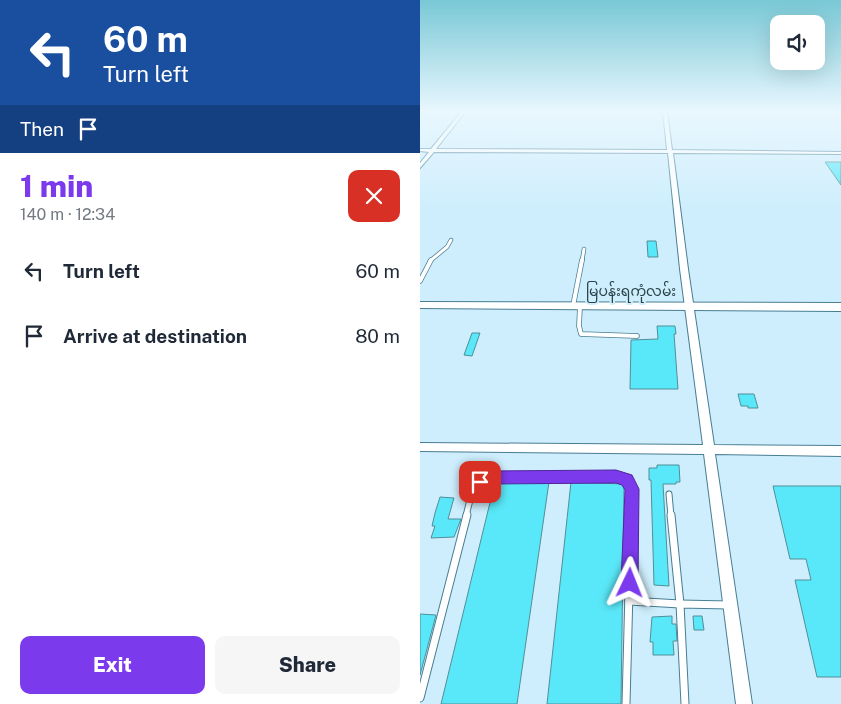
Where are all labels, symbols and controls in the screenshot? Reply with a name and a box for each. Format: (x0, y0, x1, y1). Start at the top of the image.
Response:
map controls (770, 15, 825, 70)
button: sound (770, 15, 825, 70)
text: 60 m (103, 19, 188, 60)
icon: left (20, 20, 85, 85)
text: Turn left (103, 61, 189, 87)
icon: arrive (74, 115, 102, 143)
text: Then (20, 118, 64, 140)
text: 1 min (20, 168, 93, 204)
button: close (348, 170, 400, 222)
text: 140 m · 12:34 (20, 205, 115, 224)
icon: left (20, 257, 48, 285)
text: Turn left (63, 260, 140, 282)
text: 60 m (356, 260, 400, 282)
street label: မြပန်းရကုံလမ်း (586, 281, 676, 303)
icon: arrive (20, 322, 48, 350)
text: Arrive at destination (63, 325, 247, 347)
text: 80 m (355, 325, 400, 347)
pin (459, 461, 501, 503)
icon: arrive (466, 468, 494, 496)
position arrow (603, 556, 655, 608)
button: Exit (20, 636, 205, 694)
button: Share (215, 636, 400, 694)

